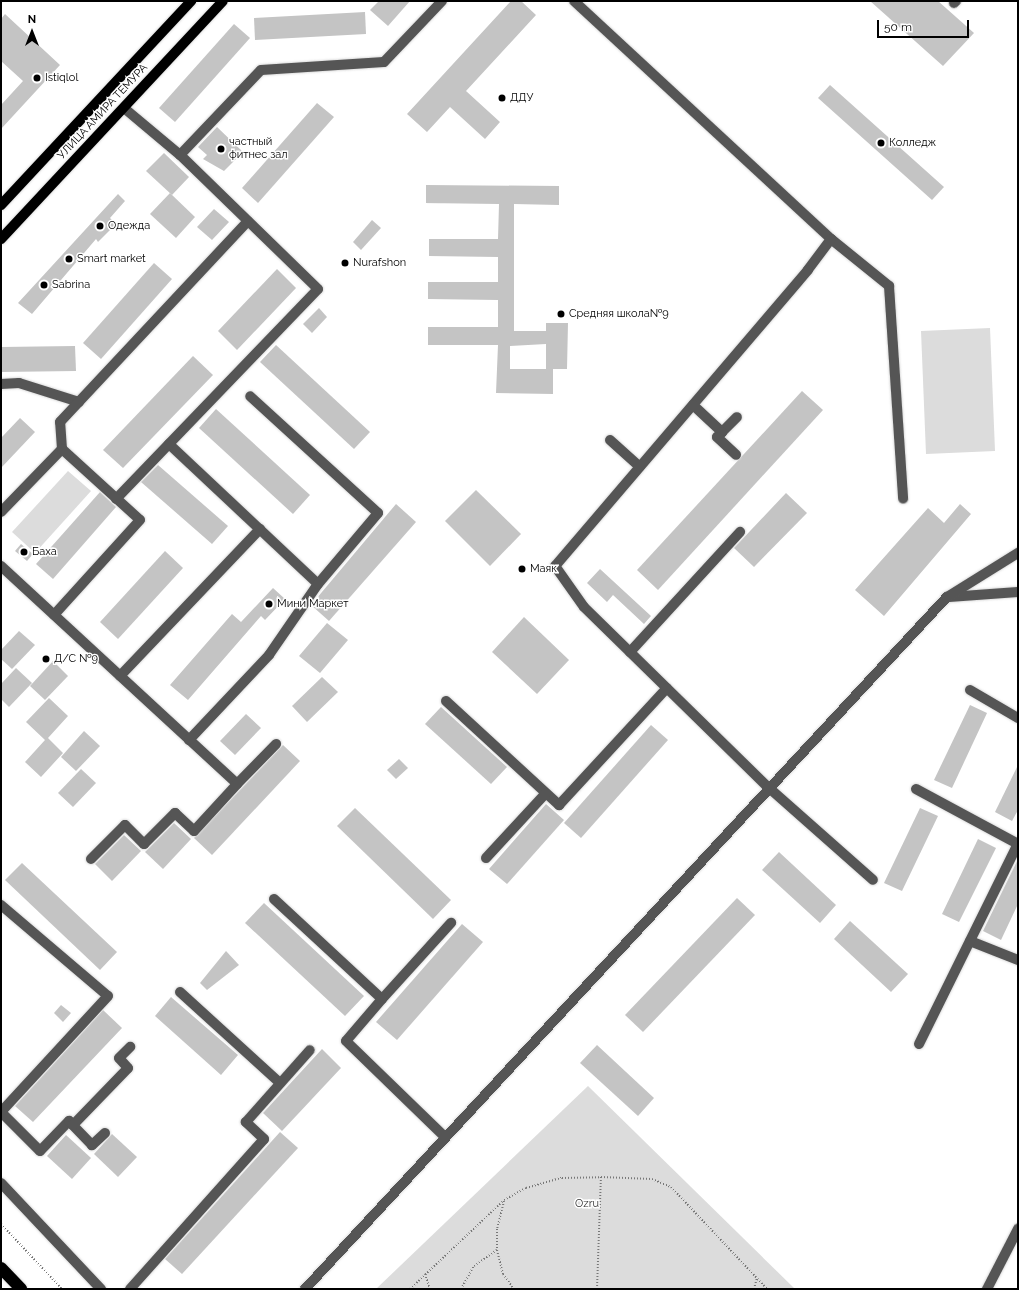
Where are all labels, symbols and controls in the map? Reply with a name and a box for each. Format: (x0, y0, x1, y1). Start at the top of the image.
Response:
north arrow (12, 12, 52, 52)
scale bar (879, 12, 971, 38)
text: N (28, 13, 36, 26)
text: 50 m (884, 20, 912, 34)
street label: УЛИЦА АМИРА ТЕМУРА (55, 61, 151, 163)
place label: Istiqlol (45, 71, 78, 85)
marker: Istiqlol (32, 73, 42, 83)
place label: ДДУ (510, 91, 533, 105)
marker: ДДУ (497, 93, 507, 103)
place label: частный фитнес зал (229, 136, 287, 162)
place label: Колледж (889, 136, 936, 150)
marker: Колледж (876, 138, 886, 148)
marker: частный фитнес зал (216, 144, 226, 154)
place label: Одежда (108, 219, 150, 233)
marker: Одежда (95, 221, 105, 231)
place label: Smart market (77, 252, 146, 266)
marker: Smart market (64, 254, 74, 264)
place label: Nurafshon (353, 256, 406, 270)
marker: Nurafshon (340, 258, 350, 268)
place label: Sabrina (52, 278, 90, 292)
marker: Sabrina (39, 280, 49, 290)
place label: Средняя школа№9 (569, 307, 669, 321)
marker: Средняя школа№9 (556, 309, 566, 319)
place label: Баха (32, 545, 57, 559)
marker: Баха (19, 547, 29, 557)
place label: Маяк (530, 562, 557, 576)
marker: Маяк (517, 564, 527, 574)
place label: Мини Маркет (277, 597, 348, 611)
marker: Мини Маркет (264, 599, 274, 609)
place label: Д/С №9 (54, 652, 98, 666)
marker: Д/С №9 (41, 654, 51, 664)
park label: Ozru (575, 1197, 599, 1211)

